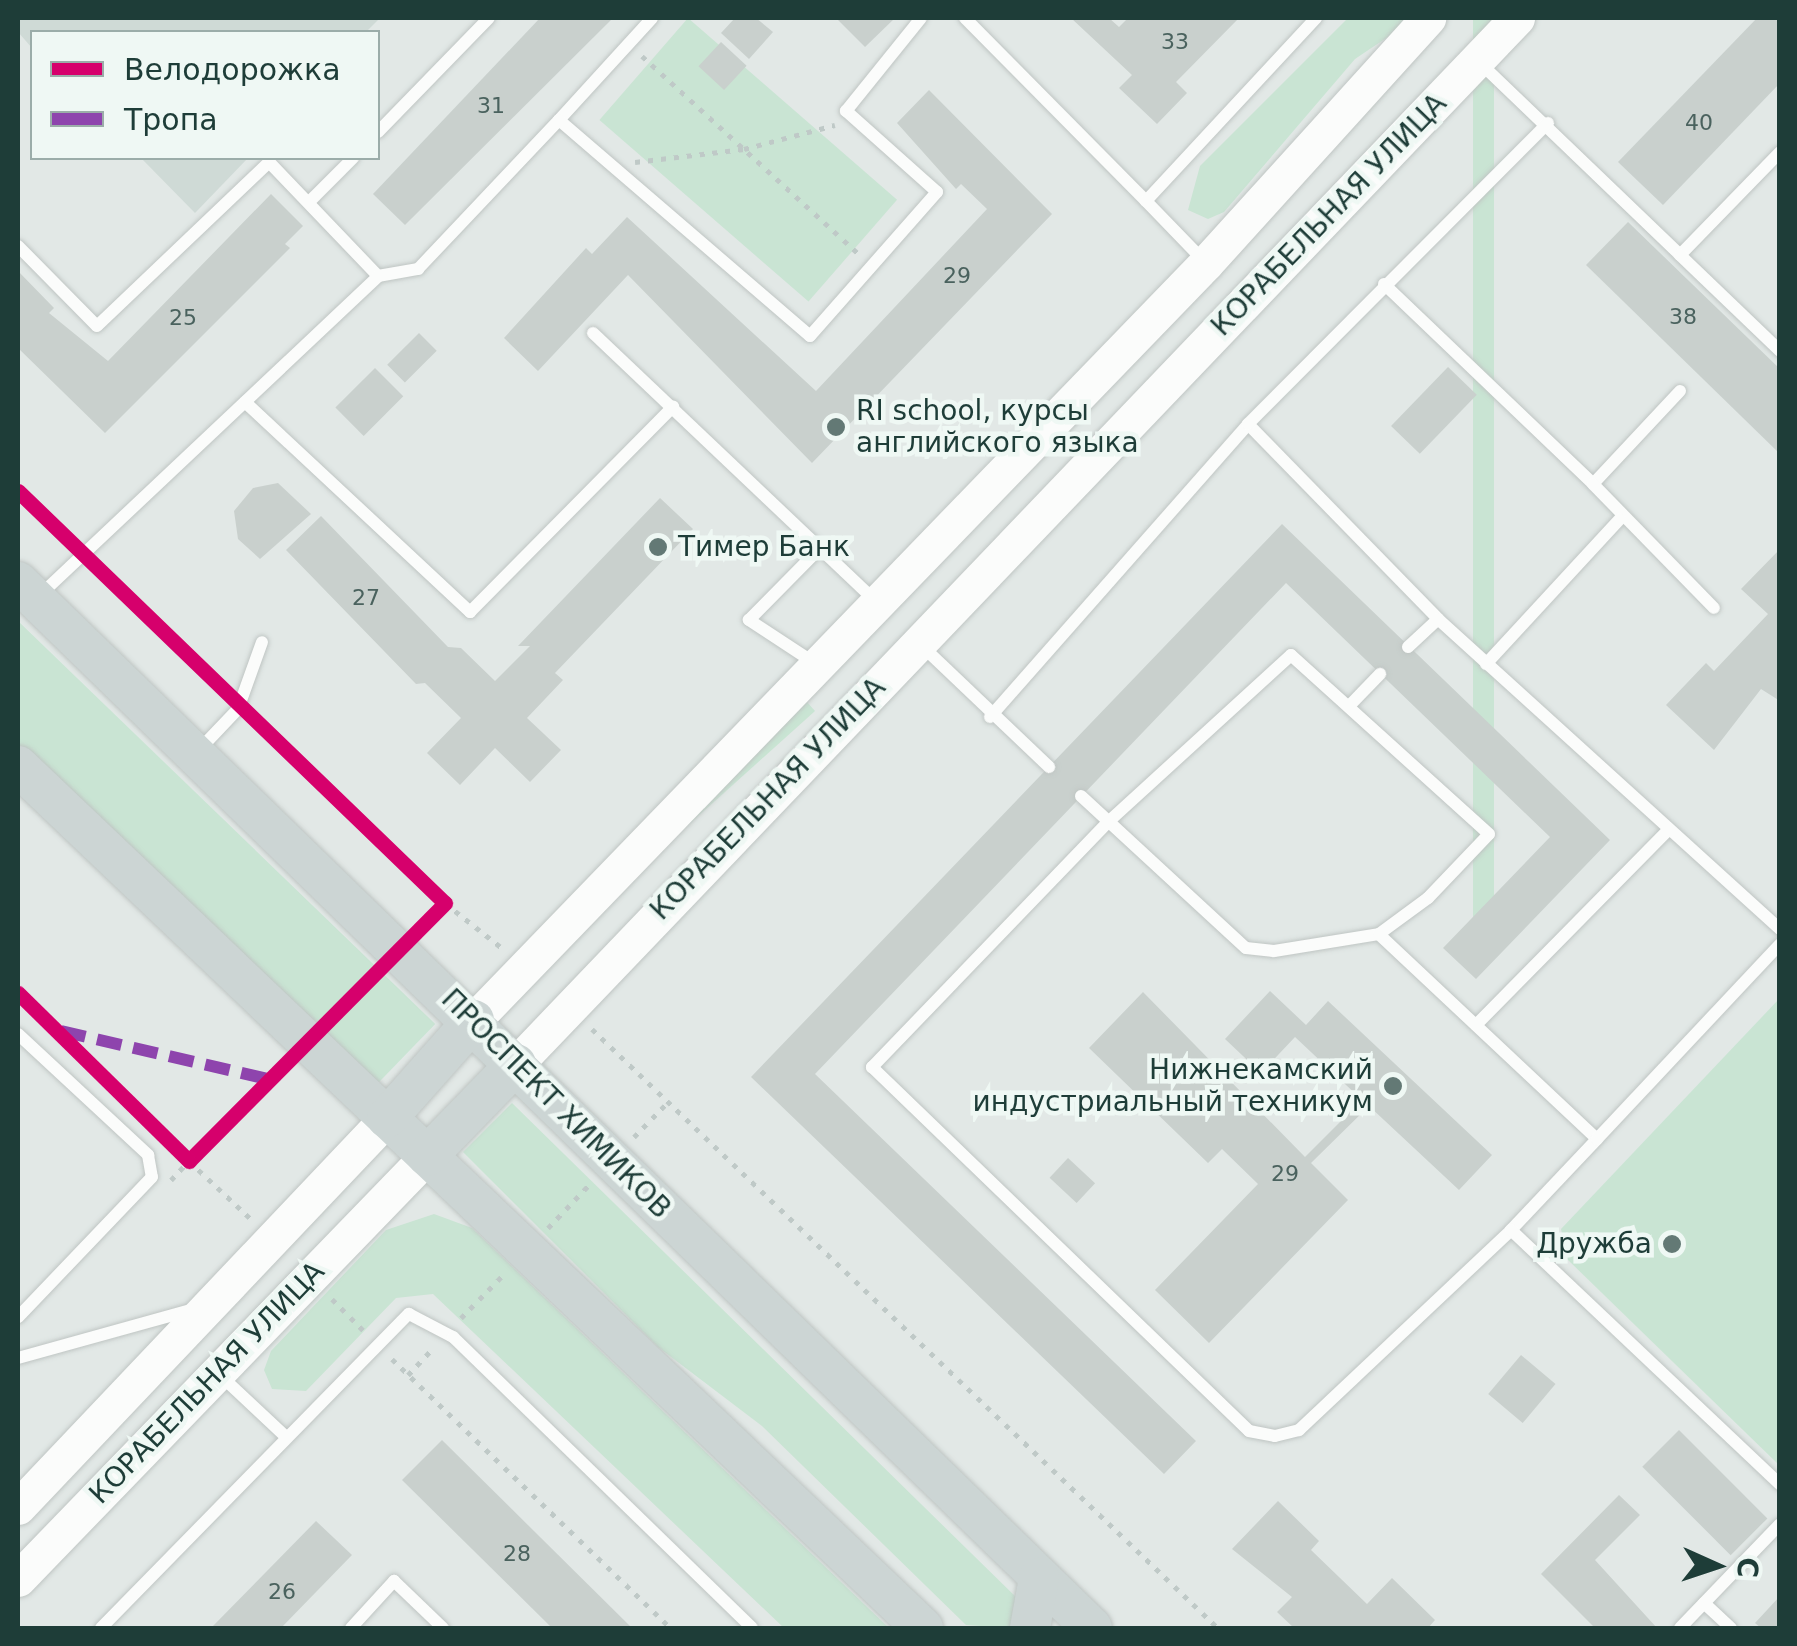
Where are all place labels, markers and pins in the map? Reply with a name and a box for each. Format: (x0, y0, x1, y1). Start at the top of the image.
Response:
place label: RI school, курсы английского языка (856, 394, 1139, 460)
marker: RI school, курсы английского языка (825, 416, 847, 438)
place label: Тимер Банк (678, 530, 850, 564)
marker: Тимер Банк (647, 536, 669, 558)
place label: Нижнекамский индустриальный техникум (973, 1053, 1373, 1119)
marker: Нижнекамский индустриальный техникум (1382, 1075, 1404, 1097)
place label: Дружба (1536, 1227, 1652, 1261)
marker: Дружба (1661, 1233, 1683, 1255)

